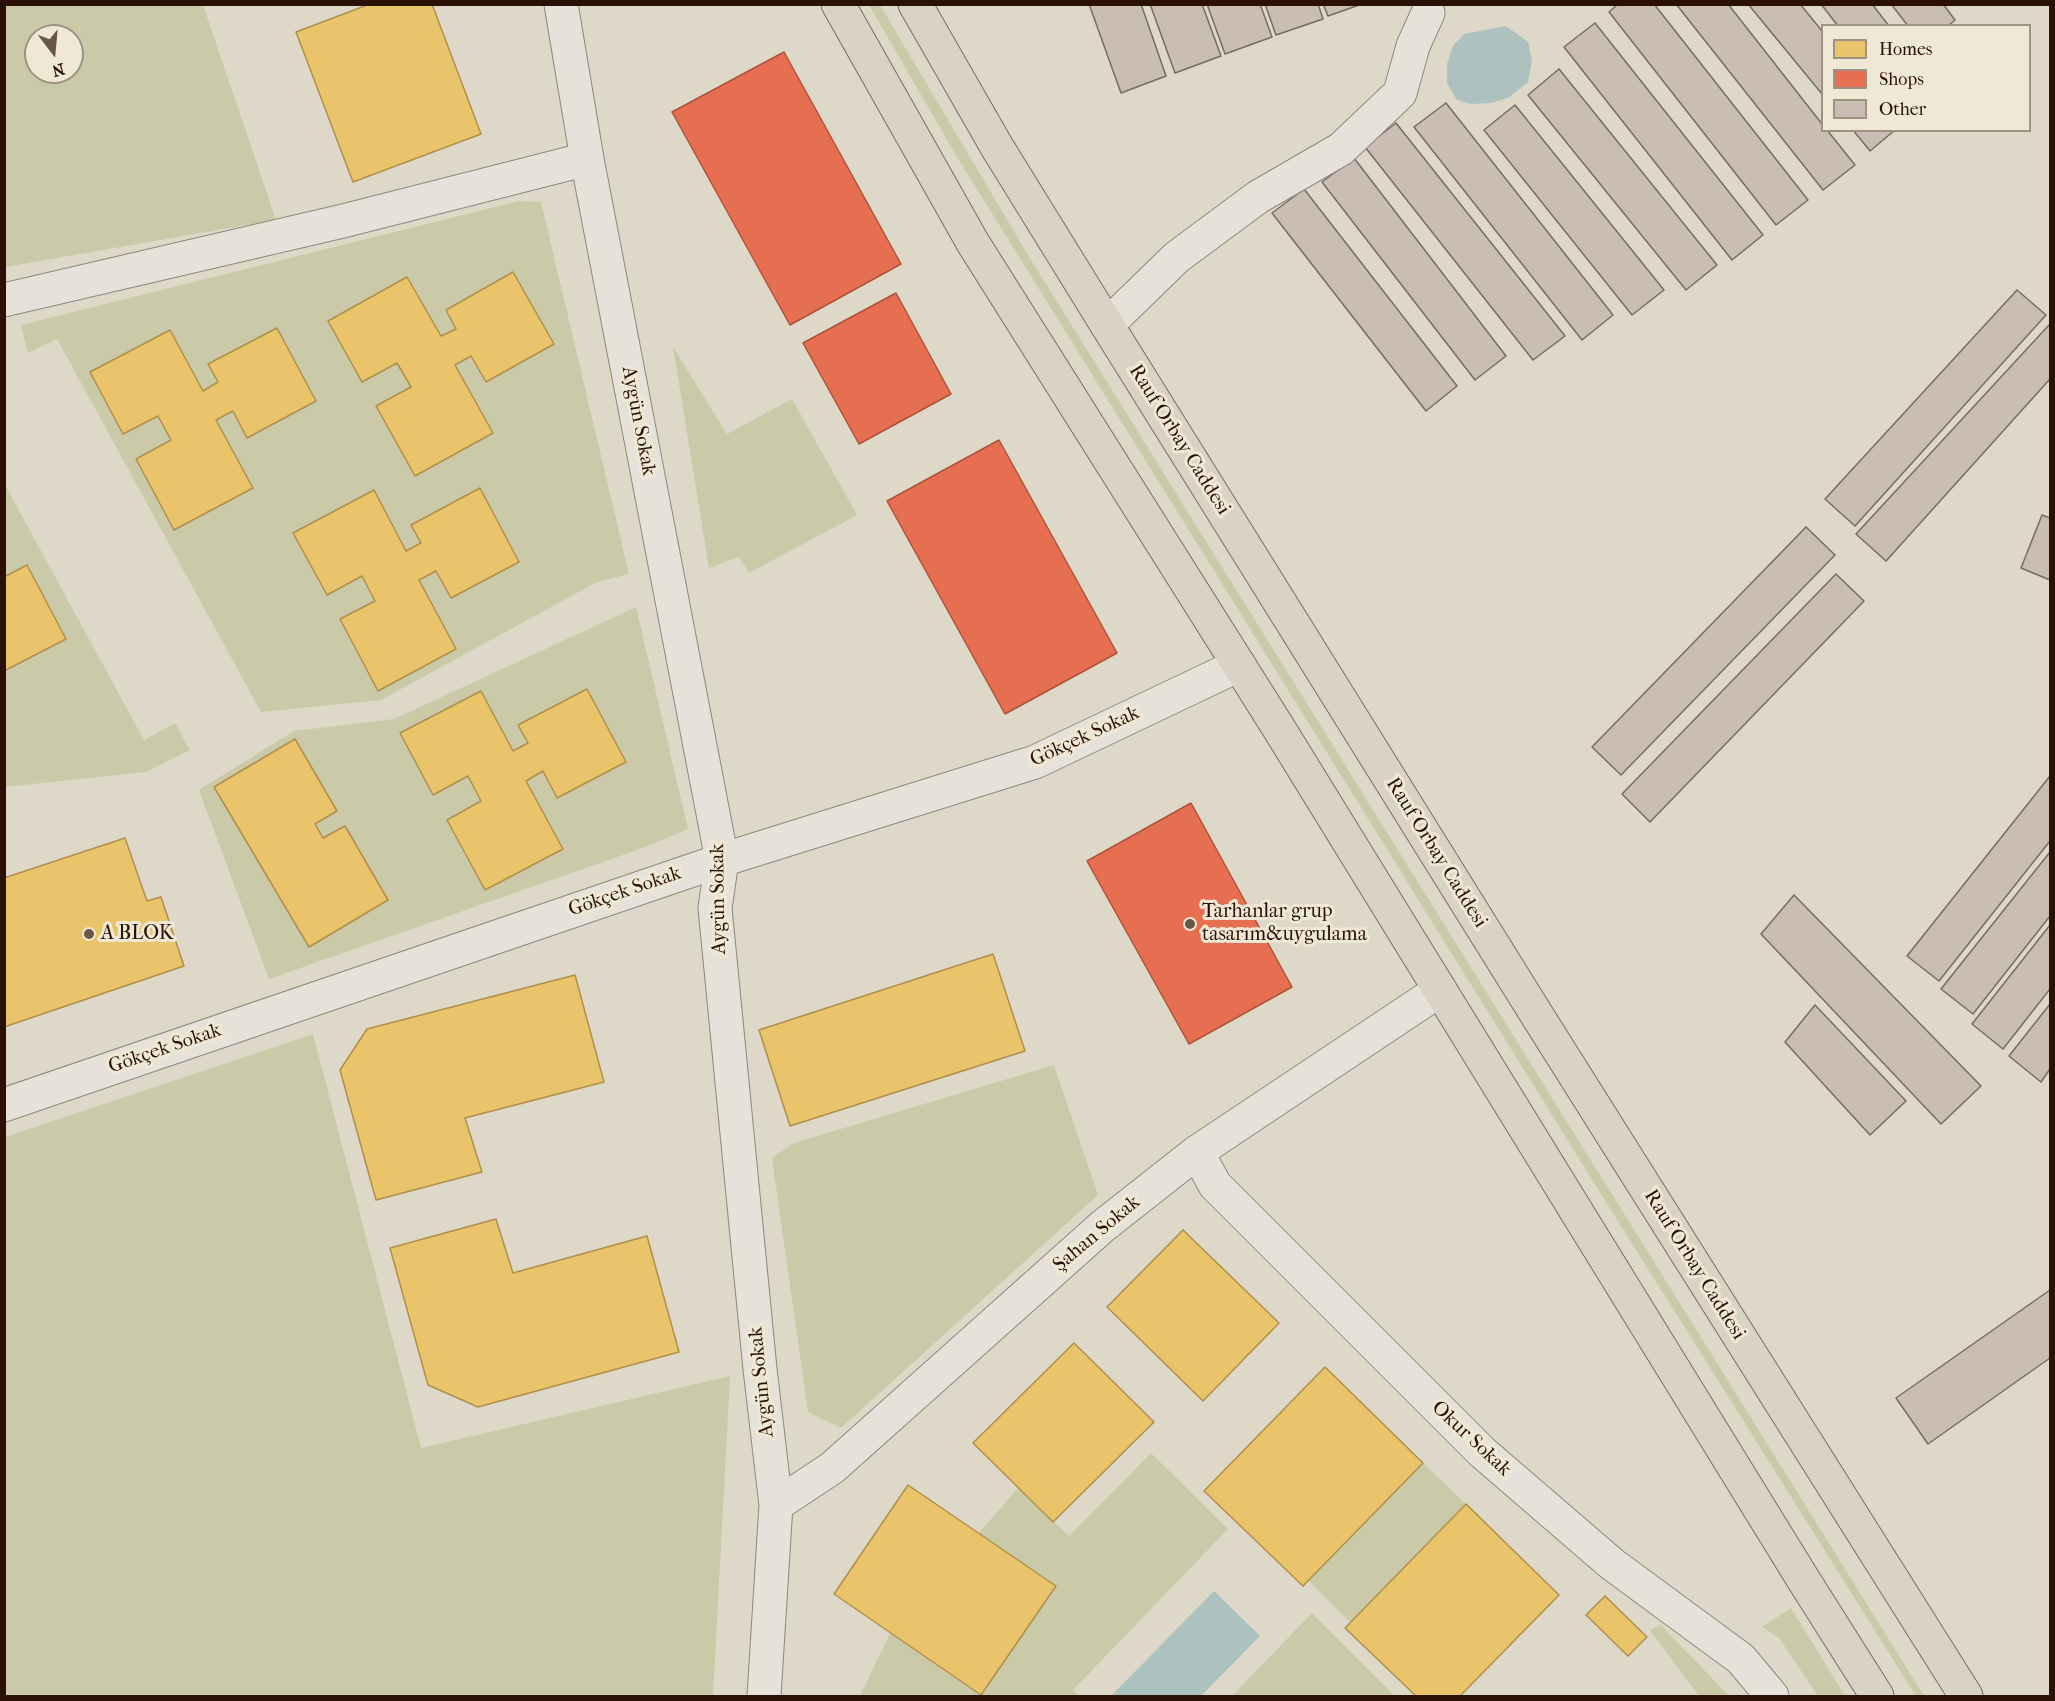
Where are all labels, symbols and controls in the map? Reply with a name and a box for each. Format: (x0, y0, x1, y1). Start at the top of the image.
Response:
north arrow (24, 24, 84, 84)
legend (1821, 24, 2031, 132)
text: Homes (1879, 39, 1933, 60)
text: N (50, 59, 67, 81)
text: Shops (1879, 69, 1924, 90)
text: Other (1879, 99, 1926, 120)
street label: Rauf Orbay Caddesi (1123, 360, 1235, 520)
street label: Aygün Sokak (616, 364, 660, 478)
street label: Gökçek Sokak (1027, 701, 1143, 773)
street label: Rauf Orbay Caddesi (1380, 773, 1492, 933)
street label: Aygün Sokak (706, 843, 732, 955)
street label: Gökçek Sokak (566, 862, 684, 922)
place label: Tarhanlar grup tasarım&uygulama (1202, 900, 1367, 947)
marker: Tarhanlar grup tasarım&uygulama (1183, 917, 1197, 931)
place label: A BLOK (101, 922, 173, 946)
marker: A BLOK (82, 927, 96, 941)
street label: Gökçek Sokak (106, 1019, 224, 1079)
street label: Rauf Orbay Caddesi (1638, 1185, 1750, 1345)
street label: Şahan Sokak (1049, 1191, 1145, 1277)
street label: Aygün Sokak (744, 1326, 780, 1438)
street label: Okur Sokak (1426, 1396, 1516, 1482)

